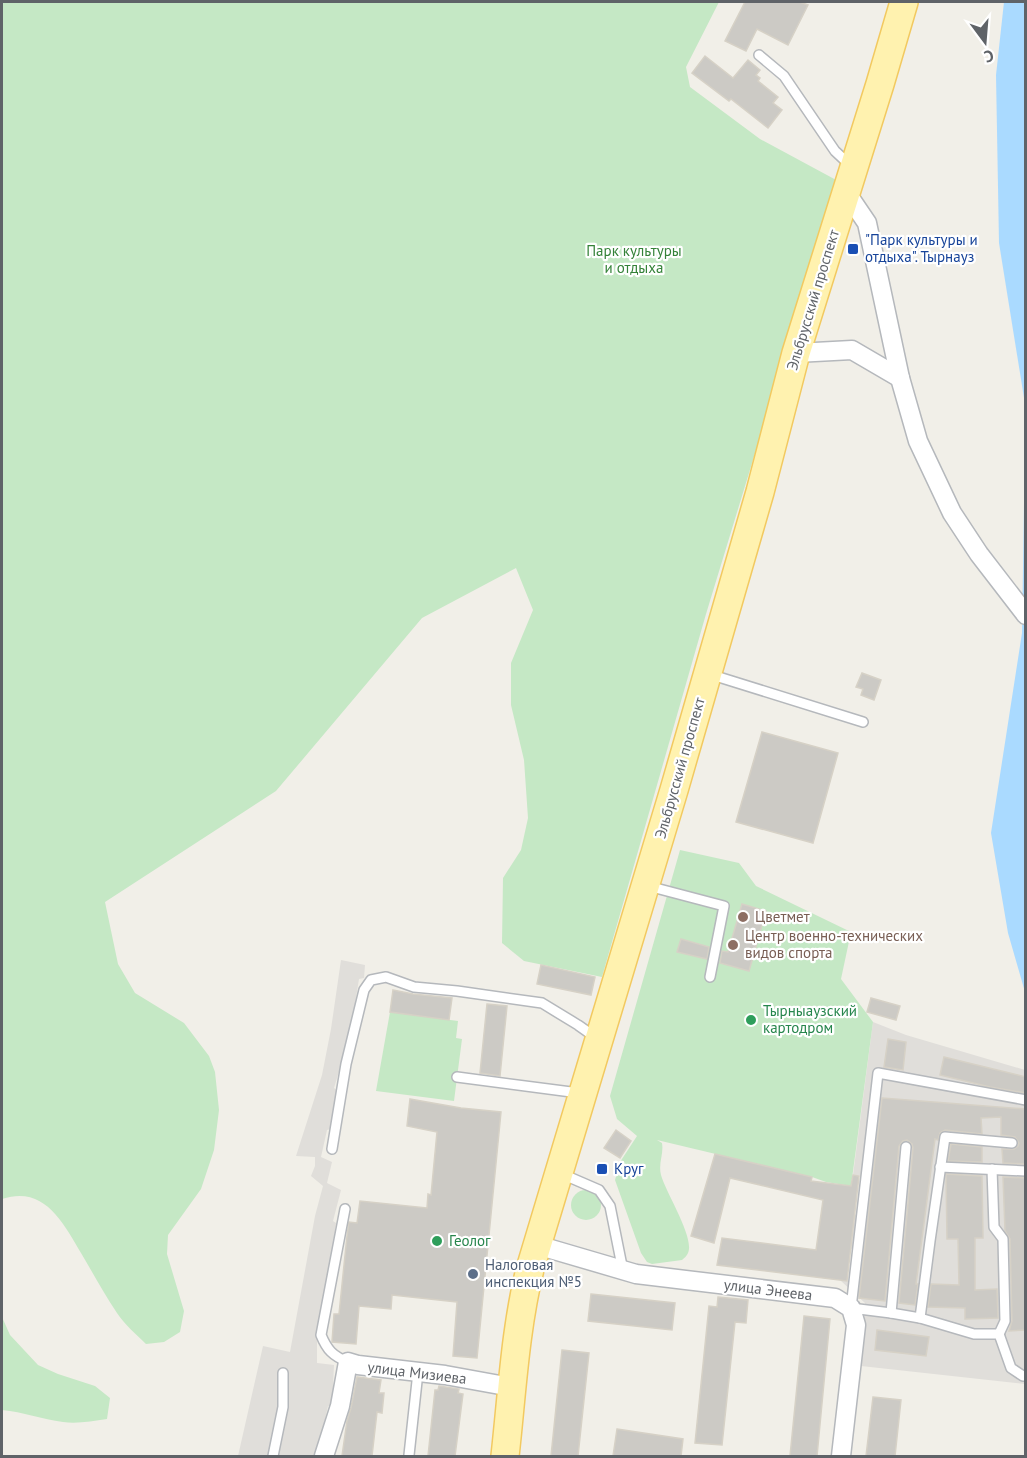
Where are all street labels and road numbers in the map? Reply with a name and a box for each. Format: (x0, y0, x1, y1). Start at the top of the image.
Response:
street label: Эльбрусский проспект (782, 227, 843, 372)
street label: Эльбрусский проспект (650, 695, 709, 841)
street label: улица Энеева (723, 1275, 813, 1304)
street label: улица Мизиева (366, 1357, 468, 1388)

